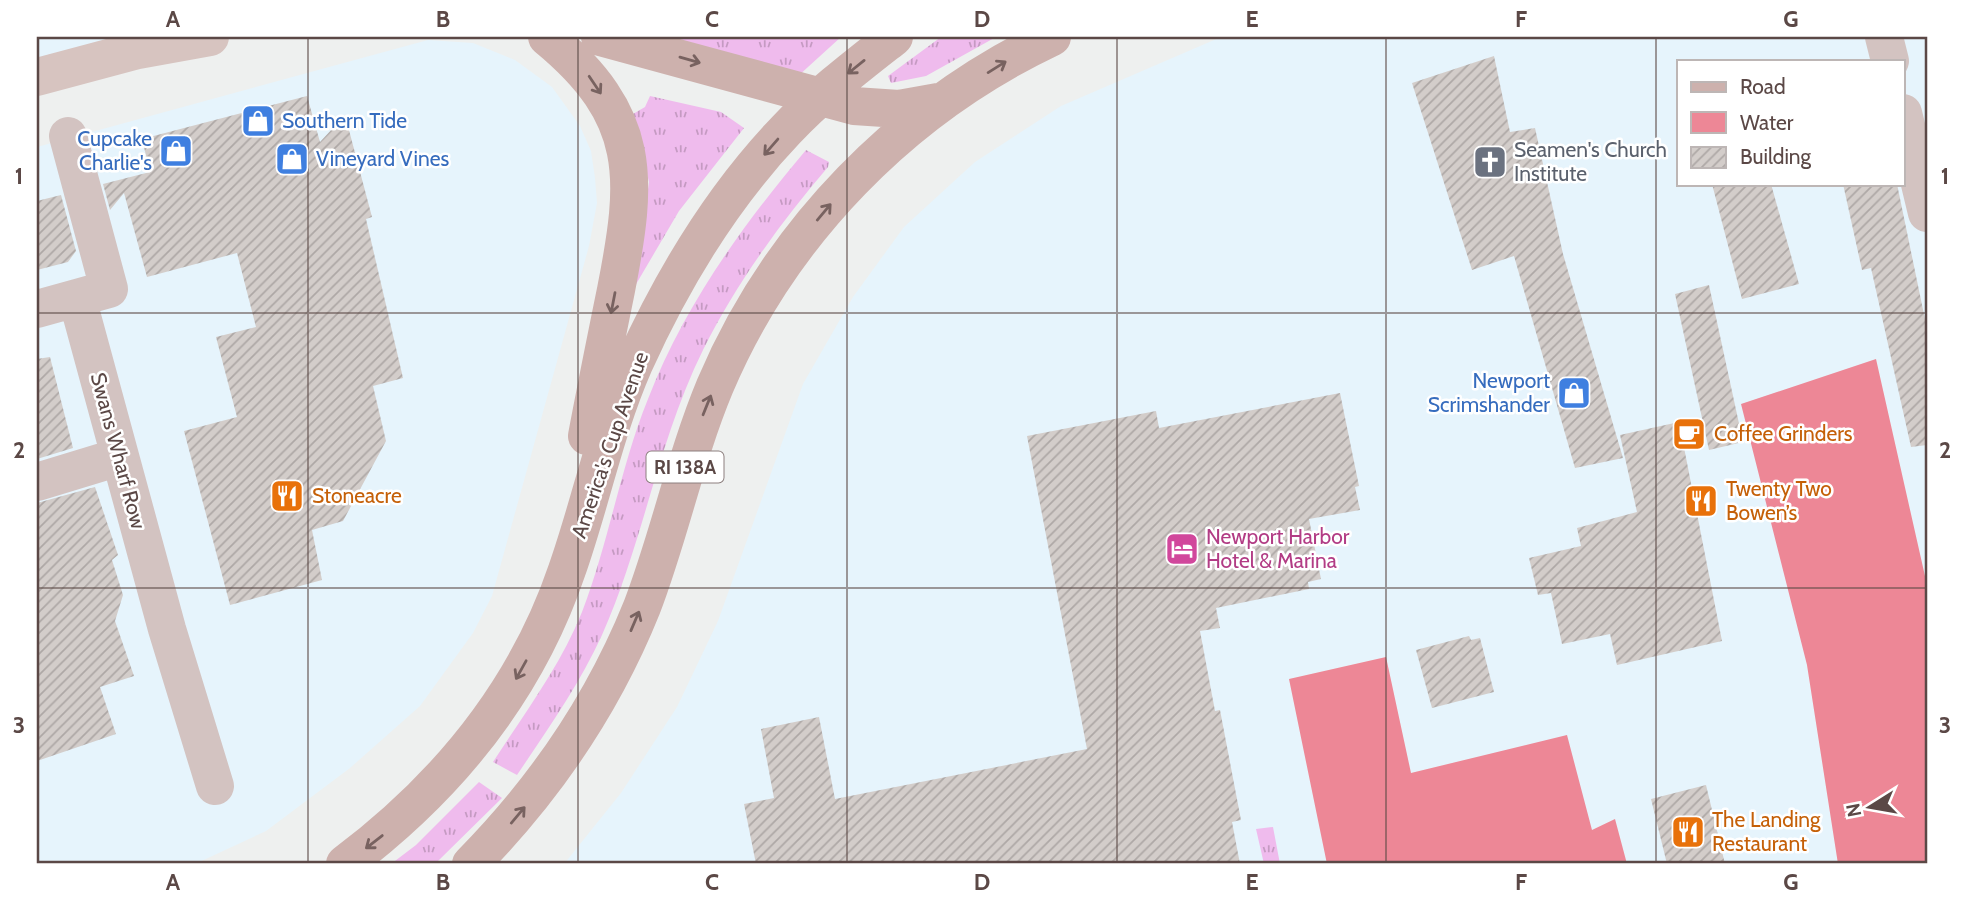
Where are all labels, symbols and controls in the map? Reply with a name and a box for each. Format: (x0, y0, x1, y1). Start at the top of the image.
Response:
text: A (166, 5, 181, 33)
text: B (436, 5, 450, 33)
text: C (705, 5, 719, 33)
text: D (974, 5, 990, 33)
text: E (1245, 5, 1259, 33)
text: F (1515, 5, 1527, 33)
text: G (1783, 5, 1799, 33)
one-way arrow (679, 55, 701, 68)
one-way arrow (848, 59, 866, 74)
one-way arrow (986, 59, 1006, 73)
legend (1677, 60, 1904, 186)
text: Road (1740, 74, 1786, 99)
one-way arrow (588, 75, 602, 94)
shop icon: Southern Tide (239, 102, 277, 140)
place label: Southern Tide (282, 108, 407, 133)
text: Water (1740, 110, 1794, 135)
place label: Cupcake Charlie's (77, 126, 152, 175)
shop icon: Cupcake Charlie's (157, 132, 195, 170)
one-way arrow (763, 137, 779, 155)
place label: Seamen's Church Institute (1514, 137, 1667, 186)
shop icon: Vineyard Vines (273, 140, 311, 178)
church icon: Seamen's Church Institute (1471, 143, 1509, 181)
text: Building (1740, 144, 1812, 169)
place label: Vineyard Vines (316, 146, 450, 171)
text: 1 (15, 162, 23, 190)
text: 1 (1941, 162, 1949, 190)
one-way arrow (816, 203, 832, 221)
one-way arrow (606, 291, 619, 314)
street label: America's Cup Avenue (566, 348, 653, 541)
place label: Newport Scrimshander (1428, 368, 1550, 417)
street label: Swans Wharf Row (86, 370, 151, 532)
shop icon: Newport Scrimshander (1555, 374, 1593, 412)
one-way arrow (702, 395, 715, 417)
cafe icon: Coffee Grinders (1670, 415, 1708, 453)
place label: Coffee Grinders (1714, 421, 1853, 446)
text: 2 (13, 436, 25, 464)
text: 2 (1939, 436, 1951, 464)
road number: RI 138A (646, 452, 724, 482)
place label: Twenty Two Bowen’s (1726, 476, 1832, 525)
restaurant icon: Stoneacre (268, 477, 306, 515)
restaurant icon: Twenty Two Bowen’s (1682, 482, 1720, 520)
place label: Stoneacre (312, 483, 402, 508)
place label: Newport Harbor Hotel & Marina (1206, 524, 1350, 573)
hotel icon: Newport Harbor Hotel & Marina (1163, 530, 1201, 568)
one-way arrow (630, 611, 643, 632)
one-way arrow (514, 660, 528, 680)
text: 3 (13, 711, 25, 739)
text: 3 (1939, 711, 1951, 739)
north arrow (1834, 772, 1904, 842)
text: N (1841, 801, 1866, 819)
one-way arrow (510, 806, 526, 824)
place label: The Landing Restaurant (1712, 807, 1821, 856)
restaurant icon: The Landing Restaurant (1669, 813, 1707, 851)
one-way arrow (365, 834, 384, 849)
text: A (166, 868, 181, 896)
text: B (436, 868, 450, 896)
text: C (705, 868, 719, 896)
text: D (974, 868, 990, 896)
text: E (1245, 868, 1259, 896)
text: F (1515, 868, 1527, 896)
text: G (1783, 868, 1799, 896)

